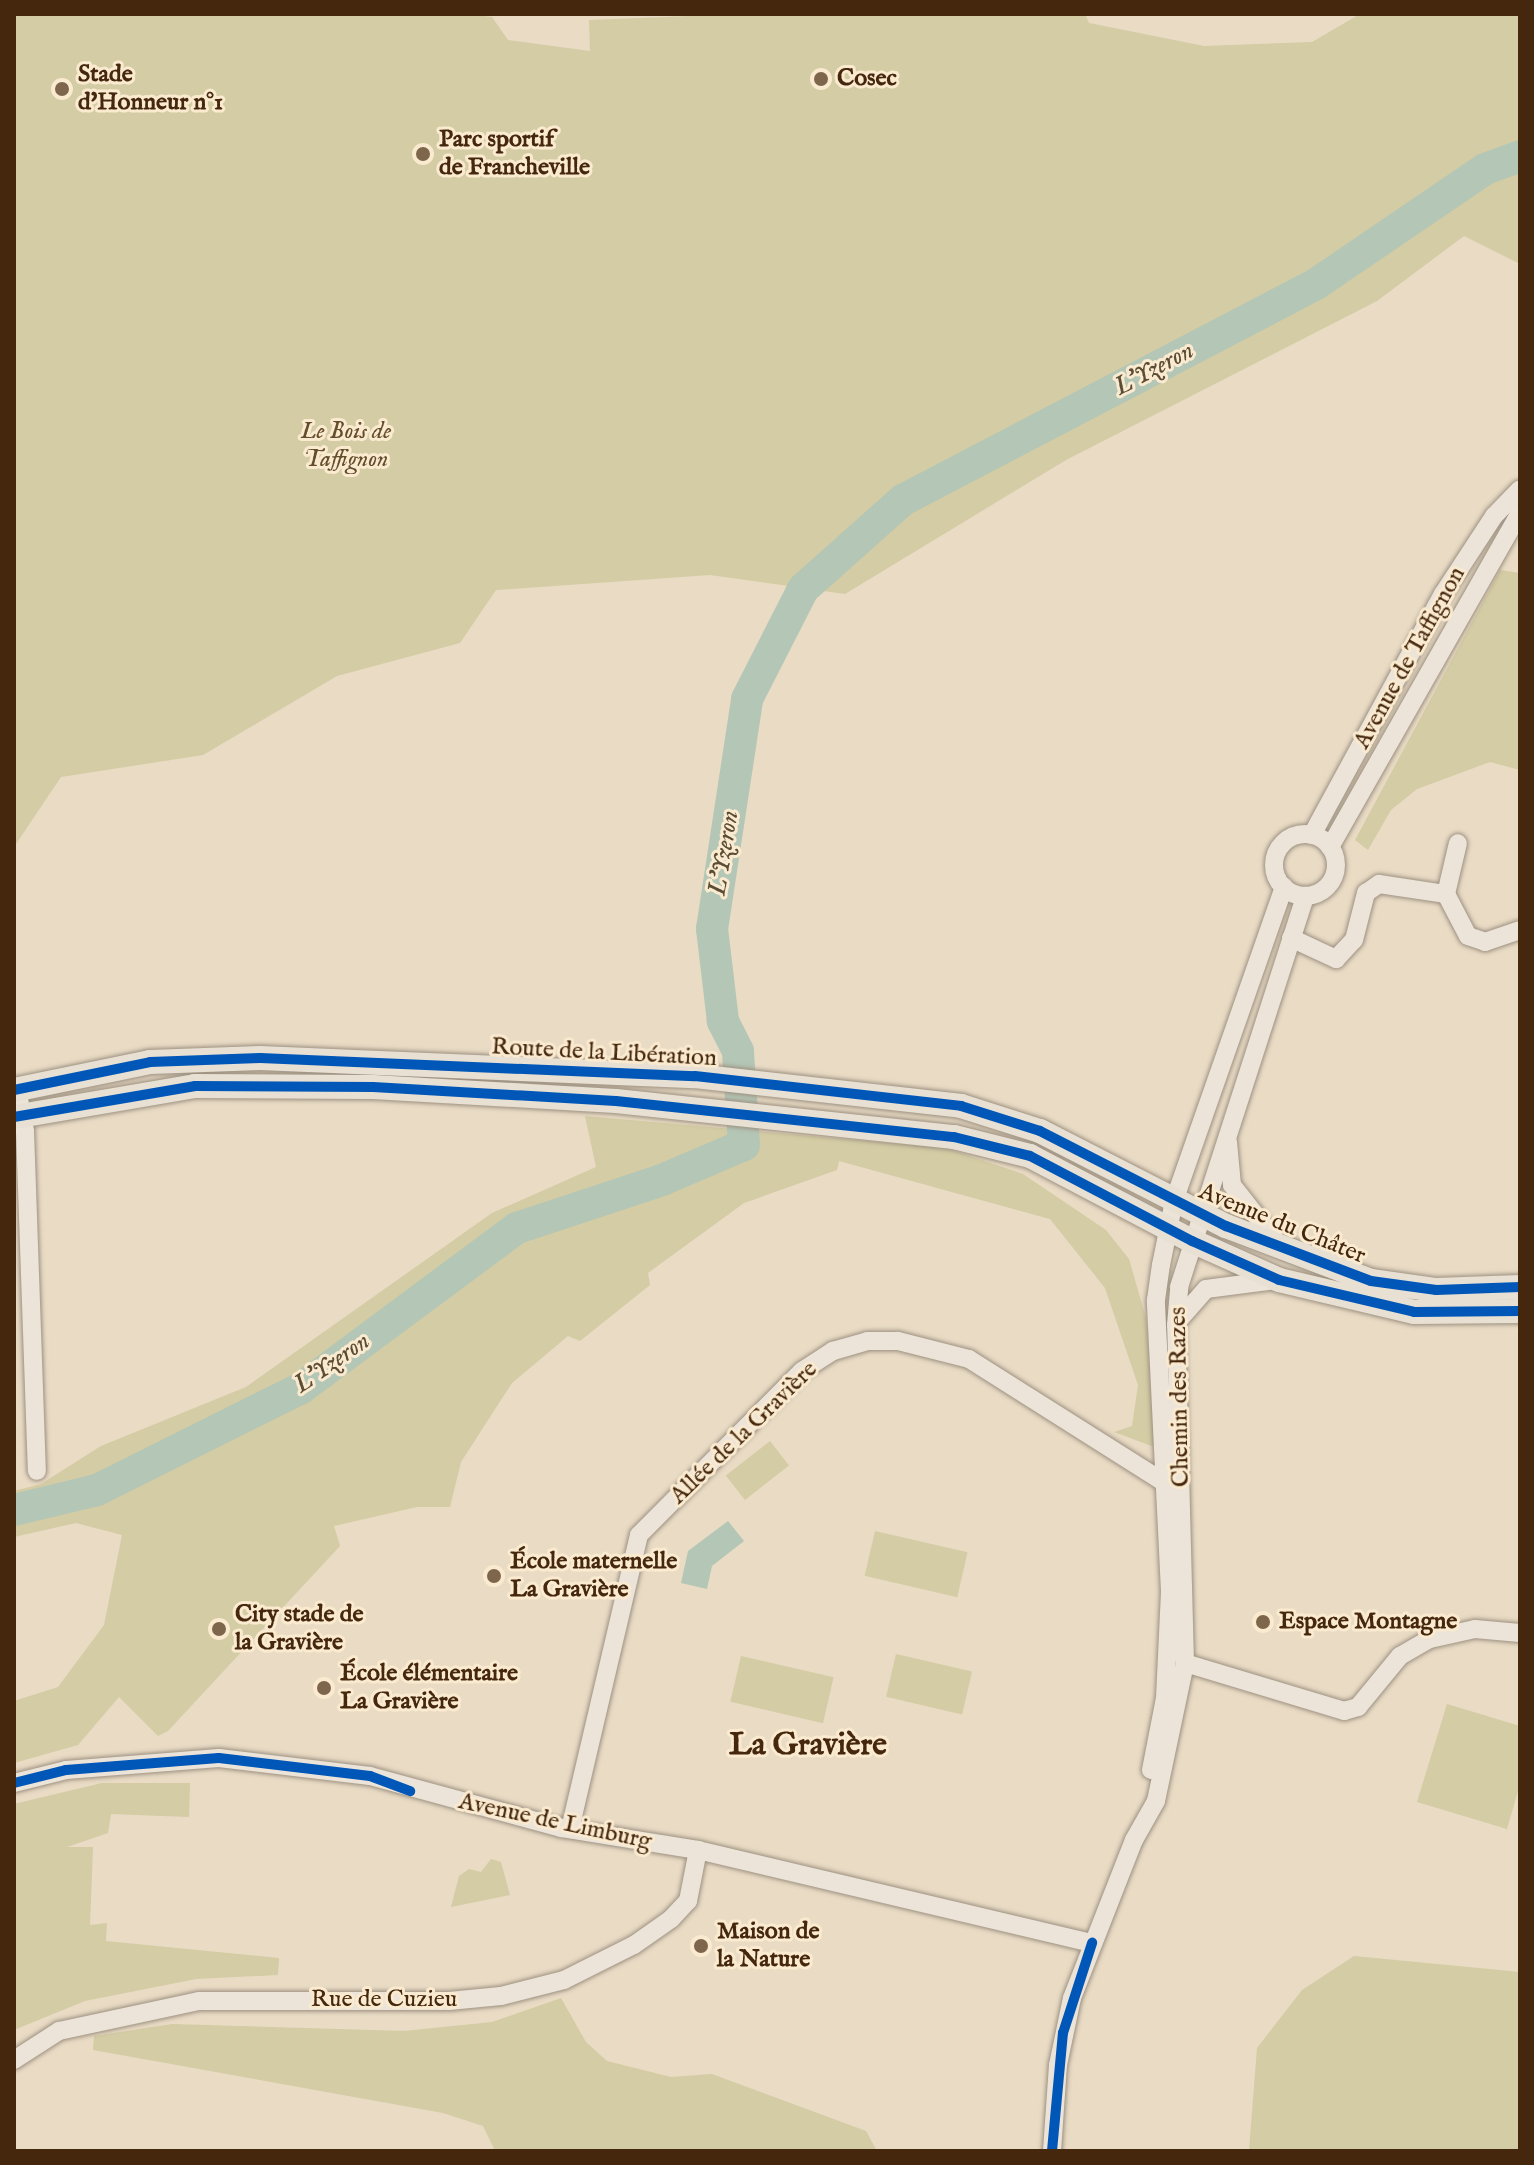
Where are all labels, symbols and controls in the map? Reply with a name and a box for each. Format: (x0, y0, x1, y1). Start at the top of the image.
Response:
place label: Stade d'Honneur n°1 (78, 61, 223, 117)
place label: Cosec (837, 65, 897, 93)
marker: Cosec (812, 70, 830, 88)
marker: Stade d'Honneur n°1 (53, 80, 71, 98)
place label: Parc sportif de Francheville (439, 126, 590, 182)
marker: Parc sportif de Francheville (414, 145, 432, 163)
water label: L'Yzeron (1109, 335, 1199, 403)
park label: Le Bois de Taffignon (301, 418, 391, 474)
street label: Avenue de Taffignon (1348, 562, 1472, 754)
water label: L'Yzeron (702, 808, 746, 898)
street label: Route de la Libération (491, 1033, 717, 1073)
street label: Avenue du Châter (1194, 1177, 1370, 1271)
street label: Chemin des Razes (1164, 1307, 1196, 1487)
water label: L'Yzeron (288, 1326, 376, 1400)
street label: Allée de la Gravière (664, 1355, 824, 1511)
place label: École maternelle La Gravière (510, 1548, 677, 1604)
marker: École maternelle La Gravière (485, 1567, 503, 1585)
place label: City stade de la Gravière (235, 1601, 364, 1657)
place label: Espace Montagne (1279, 1608, 1457, 1636)
marker: Espace Montagne (1254, 1613, 1272, 1631)
marker: City stade de la Gravière (210, 1620, 228, 1638)
place label: École élémentaire La Gravière (340, 1660, 518, 1716)
marker: École élémentaire La Gravière (315, 1679, 333, 1697)
district label: La Gravière (729, 1727, 887, 1765)
street label: Avenue de Limburg (456, 1787, 654, 1857)
place label: Maison de la Nature (717, 1918, 819, 1974)
marker: Maison de la Nature (692, 1937, 710, 1955)
street label: Rue de Cuzieu (311, 1986, 457, 2014)

